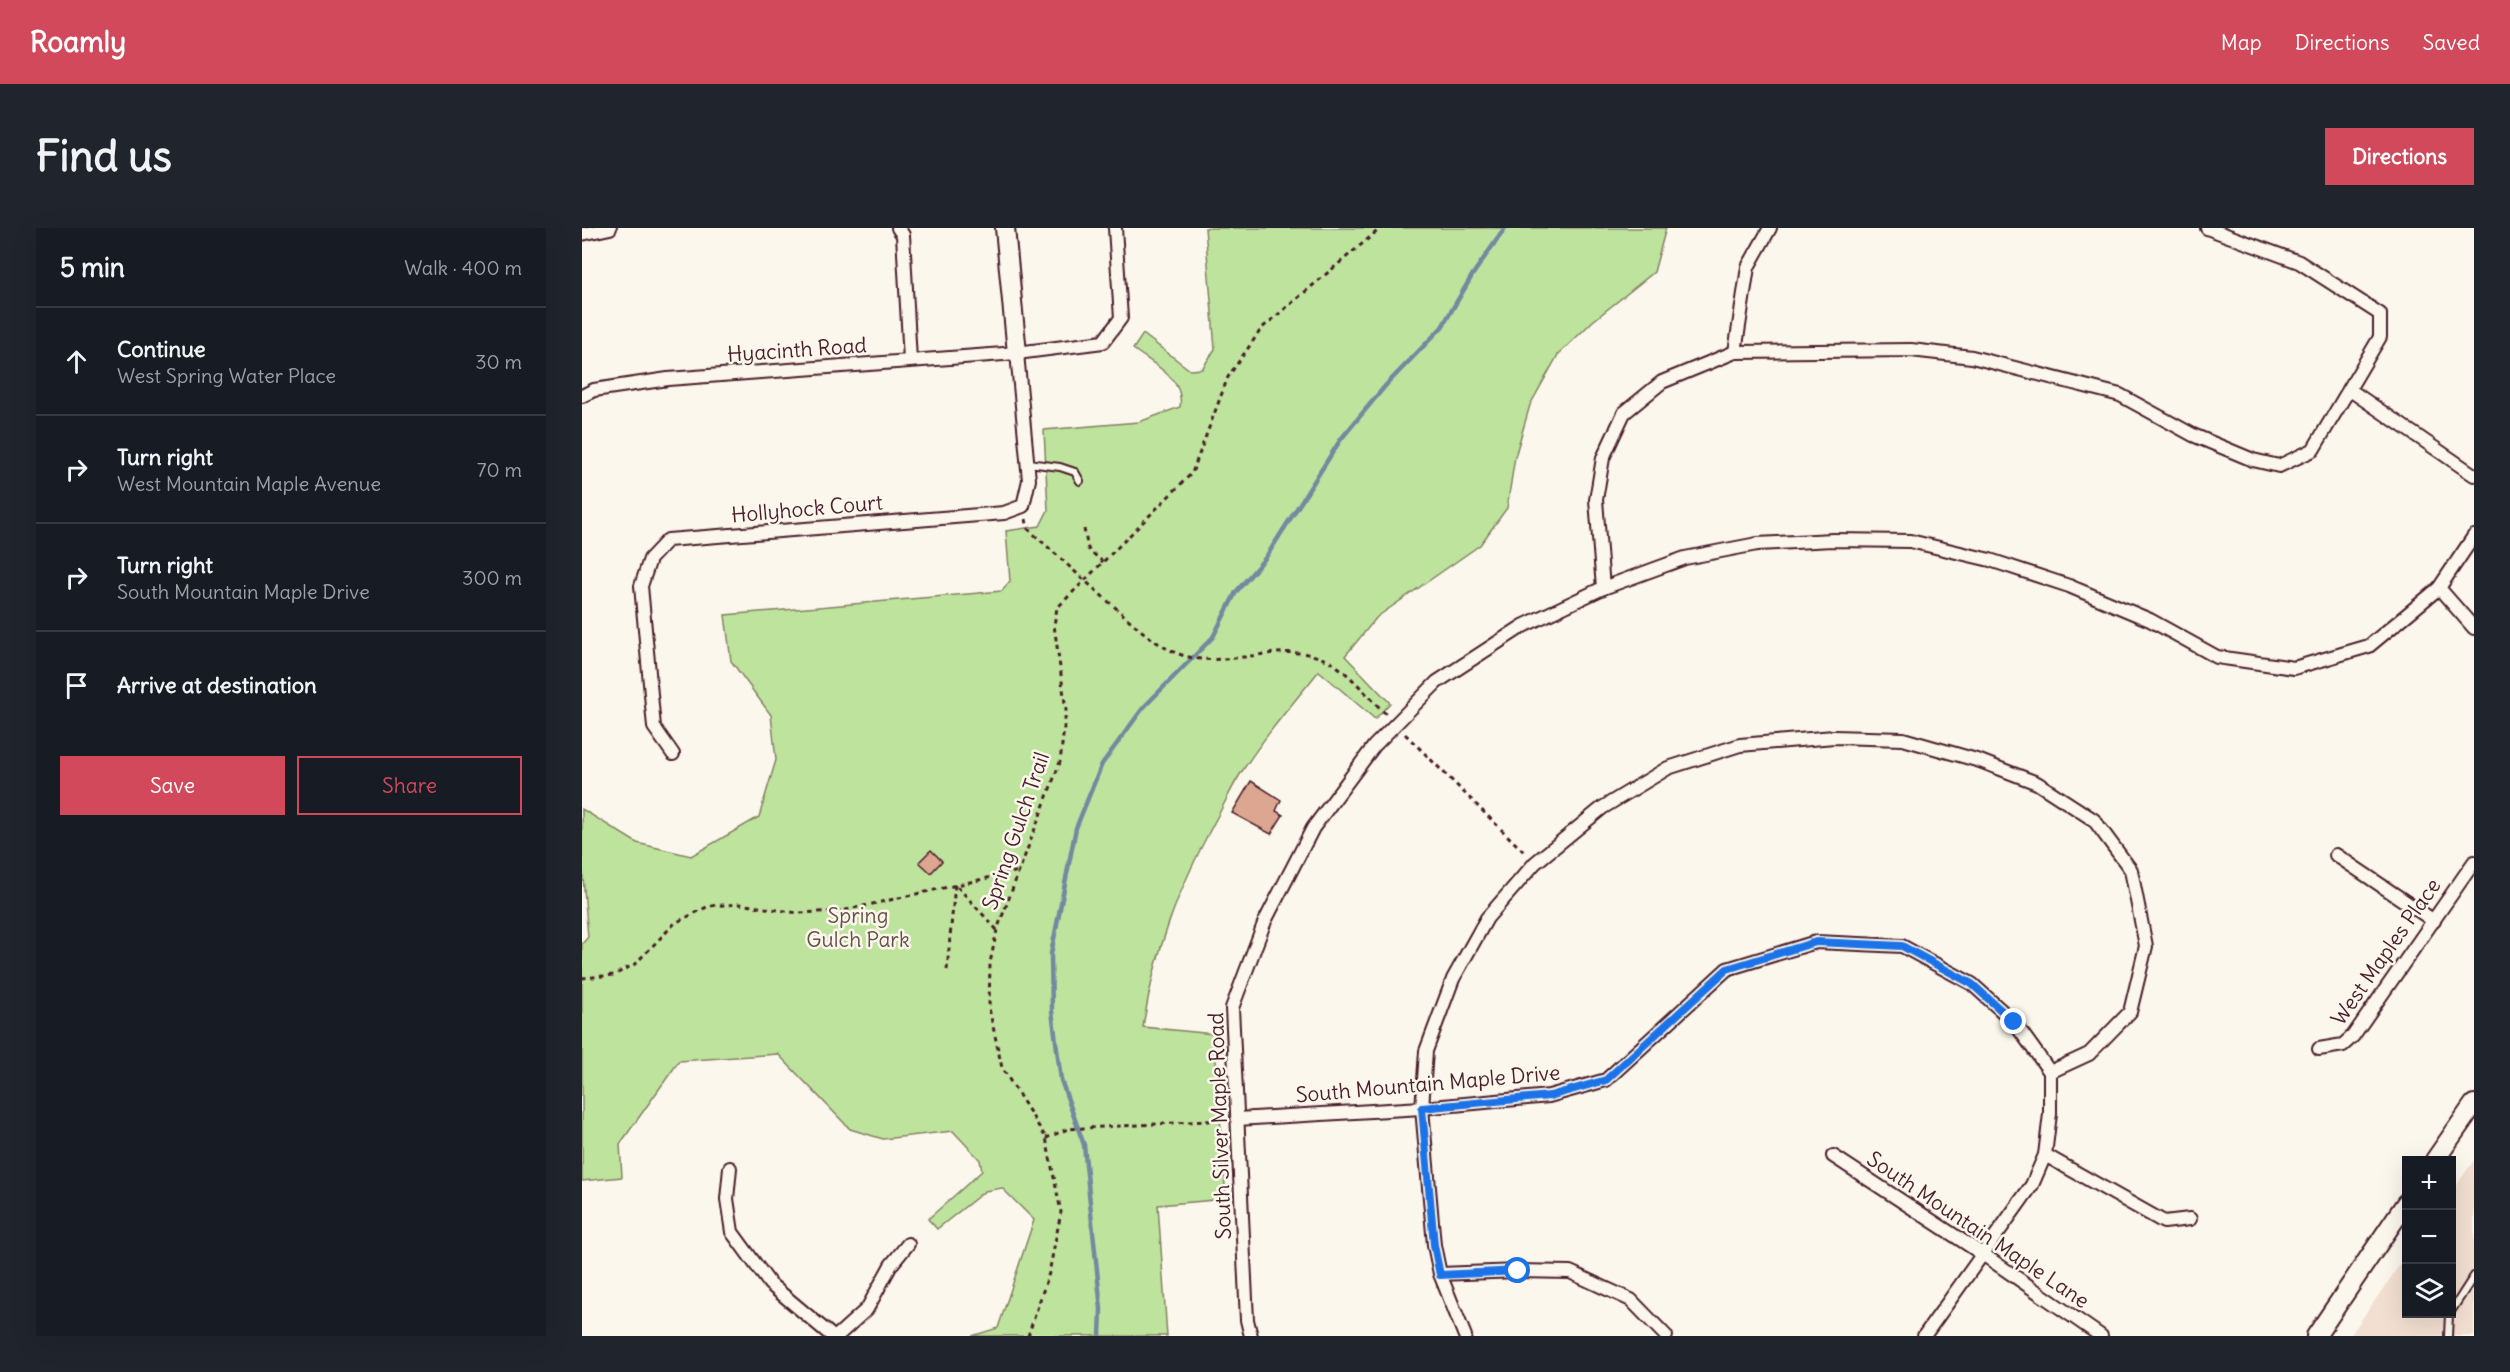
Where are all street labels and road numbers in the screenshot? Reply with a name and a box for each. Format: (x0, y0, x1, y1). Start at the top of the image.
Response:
street label: Hyacinth Road (726, 331, 868, 368)
street label: Hollyhock Court (730, 488, 884, 529)
street label: Spring Gulch Trail (976, 748, 1055, 913)
street label: West Maples Place (2325, 873, 2446, 1031)
street label: South Silver Maple Road (1202, 1012, 1237, 1240)
street label: South Mountain Maple Drive (1295, 1058, 1561, 1109)
street label: South Mountain Maple Lane (1862, 1145, 2095, 1314)

